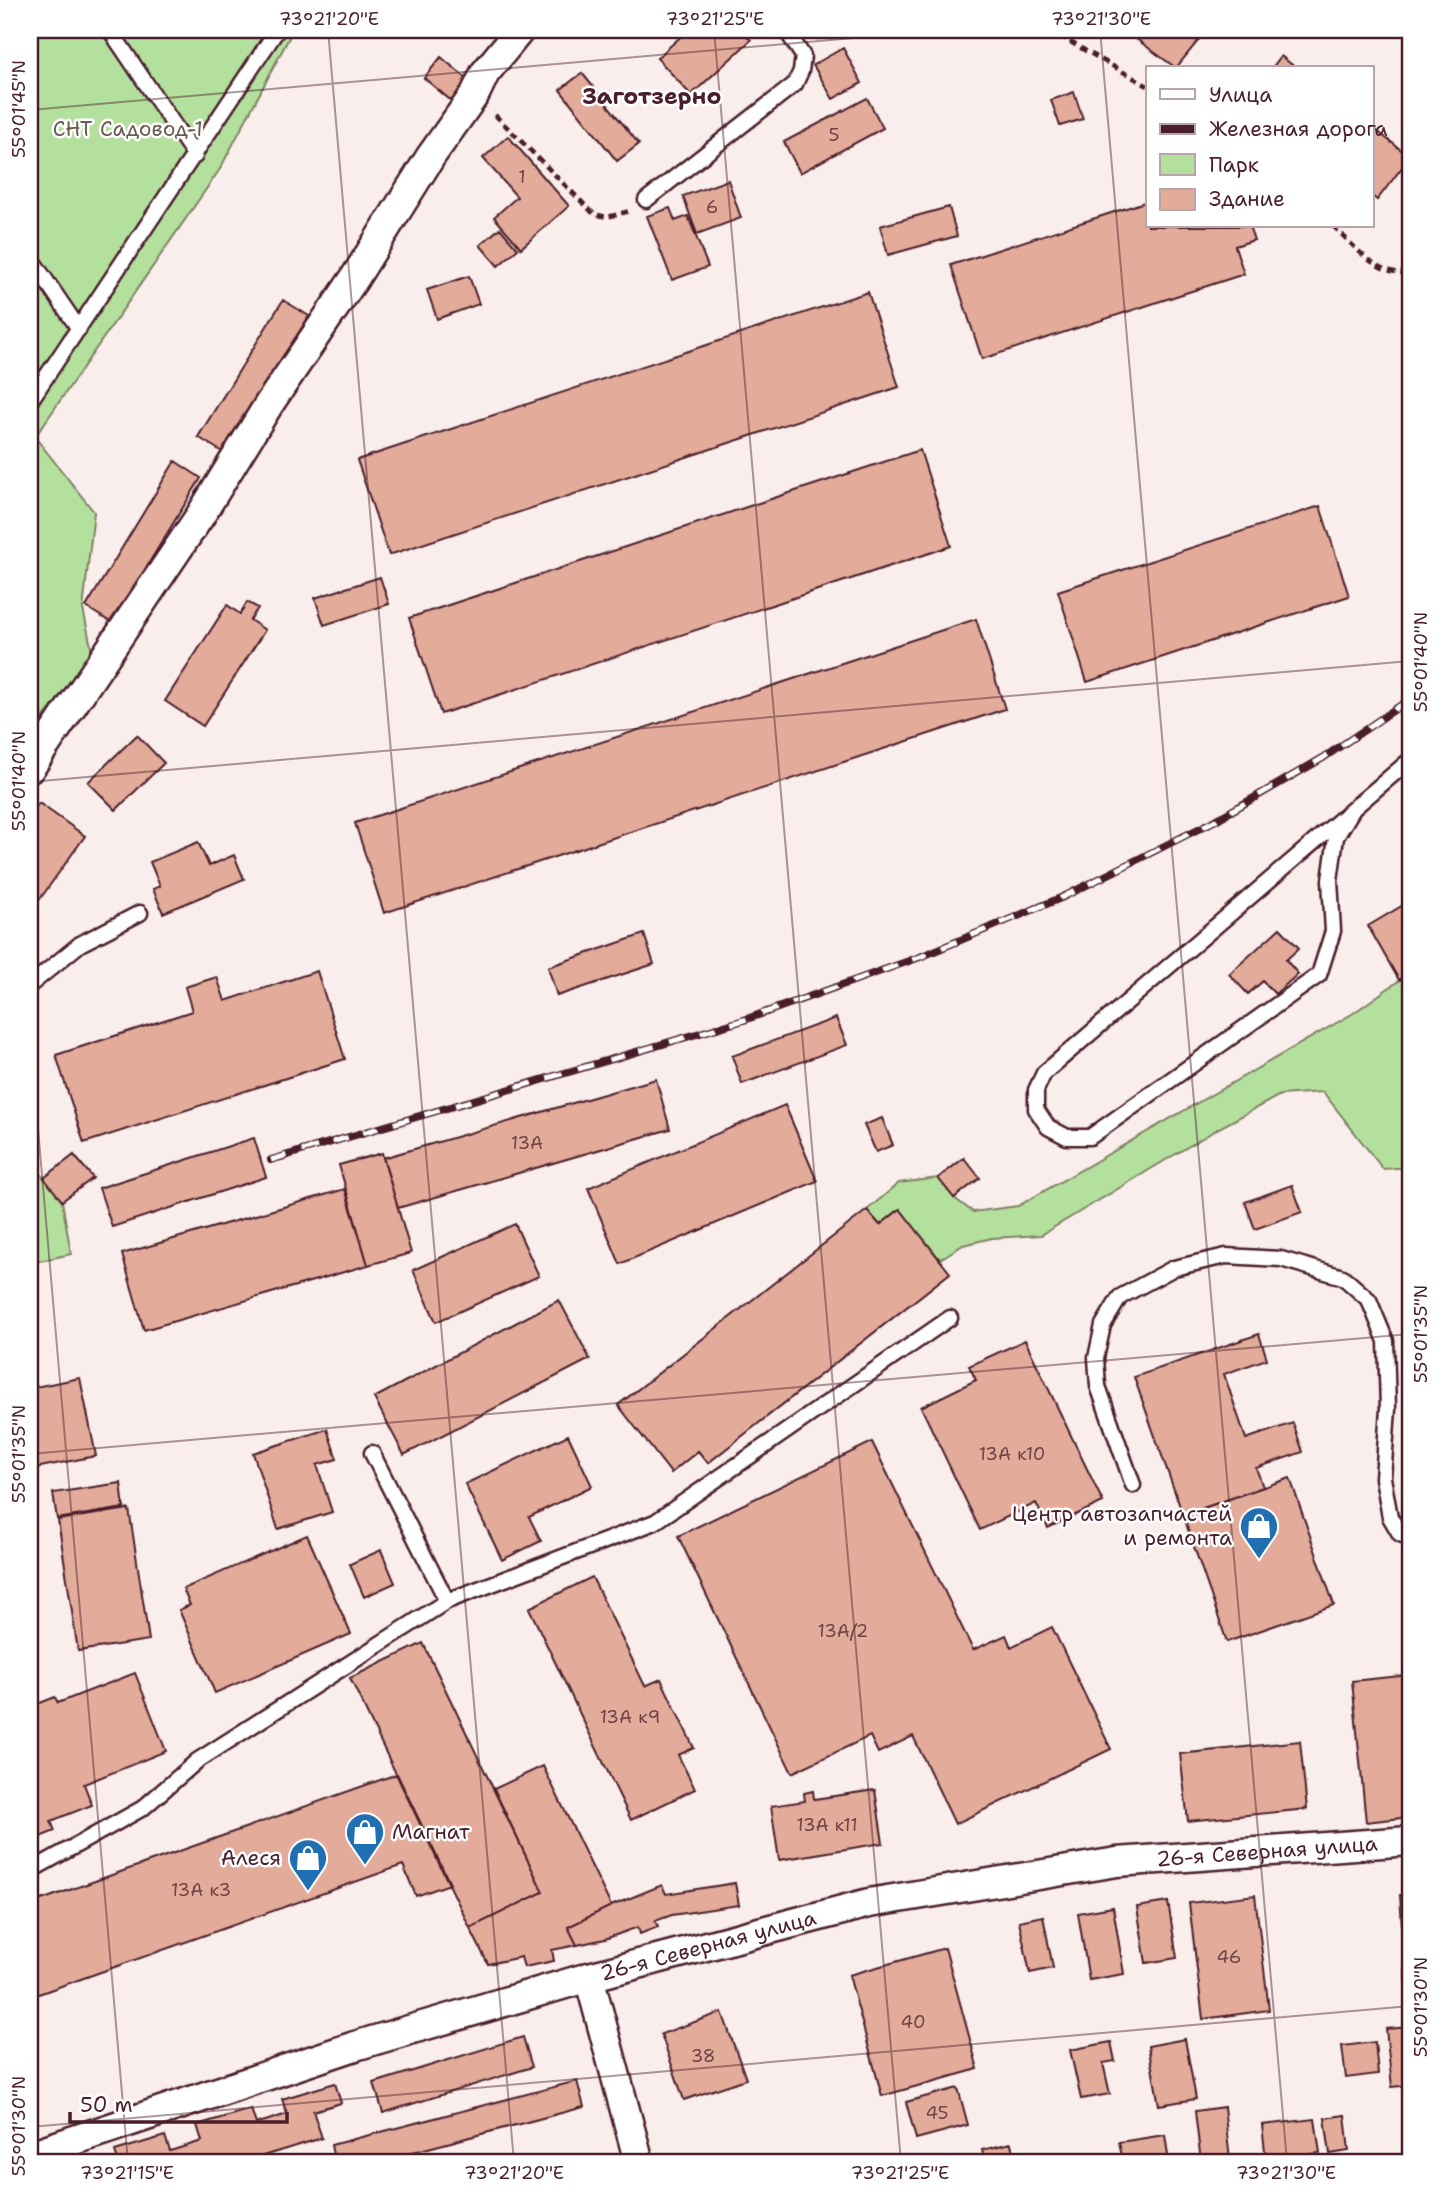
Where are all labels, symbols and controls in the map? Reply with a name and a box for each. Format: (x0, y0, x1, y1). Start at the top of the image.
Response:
text: 73°21'20"E (279, 7, 379, 31)
text: 73°21'25"E (666, 7, 764, 31)
text: 73°21'30"E (1051, 7, 1151, 31)
text: 55°01'45"N (7, 60, 31, 158)
legend (1146, 66, 1374, 228)
district label: Заготзерно (583, 81, 721, 111)
text: Улица (1209, 81, 1272, 109)
park label: СНТ Садовод-1 (53, 115, 203, 143)
text: Железная дорога (1209, 115, 1388, 143)
house number: 5 (828, 123, 840, 147)
text: Парк (1209, 151, 1259, 179)
house number: 1 (518, 165, 526, 189)
text: Здание (1209, 185, 1285, 213)
house number: 6 (706, 195, 718, 219)
text: 55°01'40"N (1409, 612, 1433, 712)
text: 55°01'40"N (7, 731, 31, 831)
house number: 13А (511, 1131, 543, 1155)
text: 55°01'35"N (1409, 1285, 1433, 1383)
text: 55°01'35"N (7, 1405, 31, 1503)
house number: 13А к10 (979, 1442, 1045, 1466)
place label: Центр автозапчастей и ремонта (1012, 1500, 1232, 1552)
shop icon: Центр автозапчастей и ремонта (1238, 1505, 1280, 1560)
house number: 13А/2 (818, 1619, 868, 1643)
house number: 13А к9 (600, 1705, 660, 1729)
shop icon: Магнат (344, 1811, 386, 1866)
house number: 13А к11 (796, 1813, 858, 1837)
place label: Магнат (392, 1818, 470, 1846)
street label: 26-я Северная улица (1155, 1829, 1379, 1873)
shop icon: Алеся (287, 1837, 329, 1892)
place label: Алеся (221, 1844, 281, 1872)
house number: 13А к3 (171, 1878, 231, 1902)
street label: 26-я Северная улица (597, 1904, 819, 1987)
house number: 46 (1217, 1945, 1241, 1969)
text: 55°01'30"N (1409, 1957, 1433, 2057)
house number: 40 (900, 2010, 926, 2034)
house number: 38 (691, 2044, 715, 2068)
text: 55°01'30"N (7, 2076, 31, 2176)
scale bar (70, 2080, 287, 2124)
text: 50 m (80, 2091, 133, 2119)
house number: 45 (925, 2101, 949, 2125)
text: 73°21'15"E (80, 2161, 174, 2185)
text: 73°21'20"E (464, 2161, 564, 2185)
text: 73°21'25"E (851, 2161, 949, 2185)
text: 73°21'30"E (1236, 2161, 1336, 2185)

